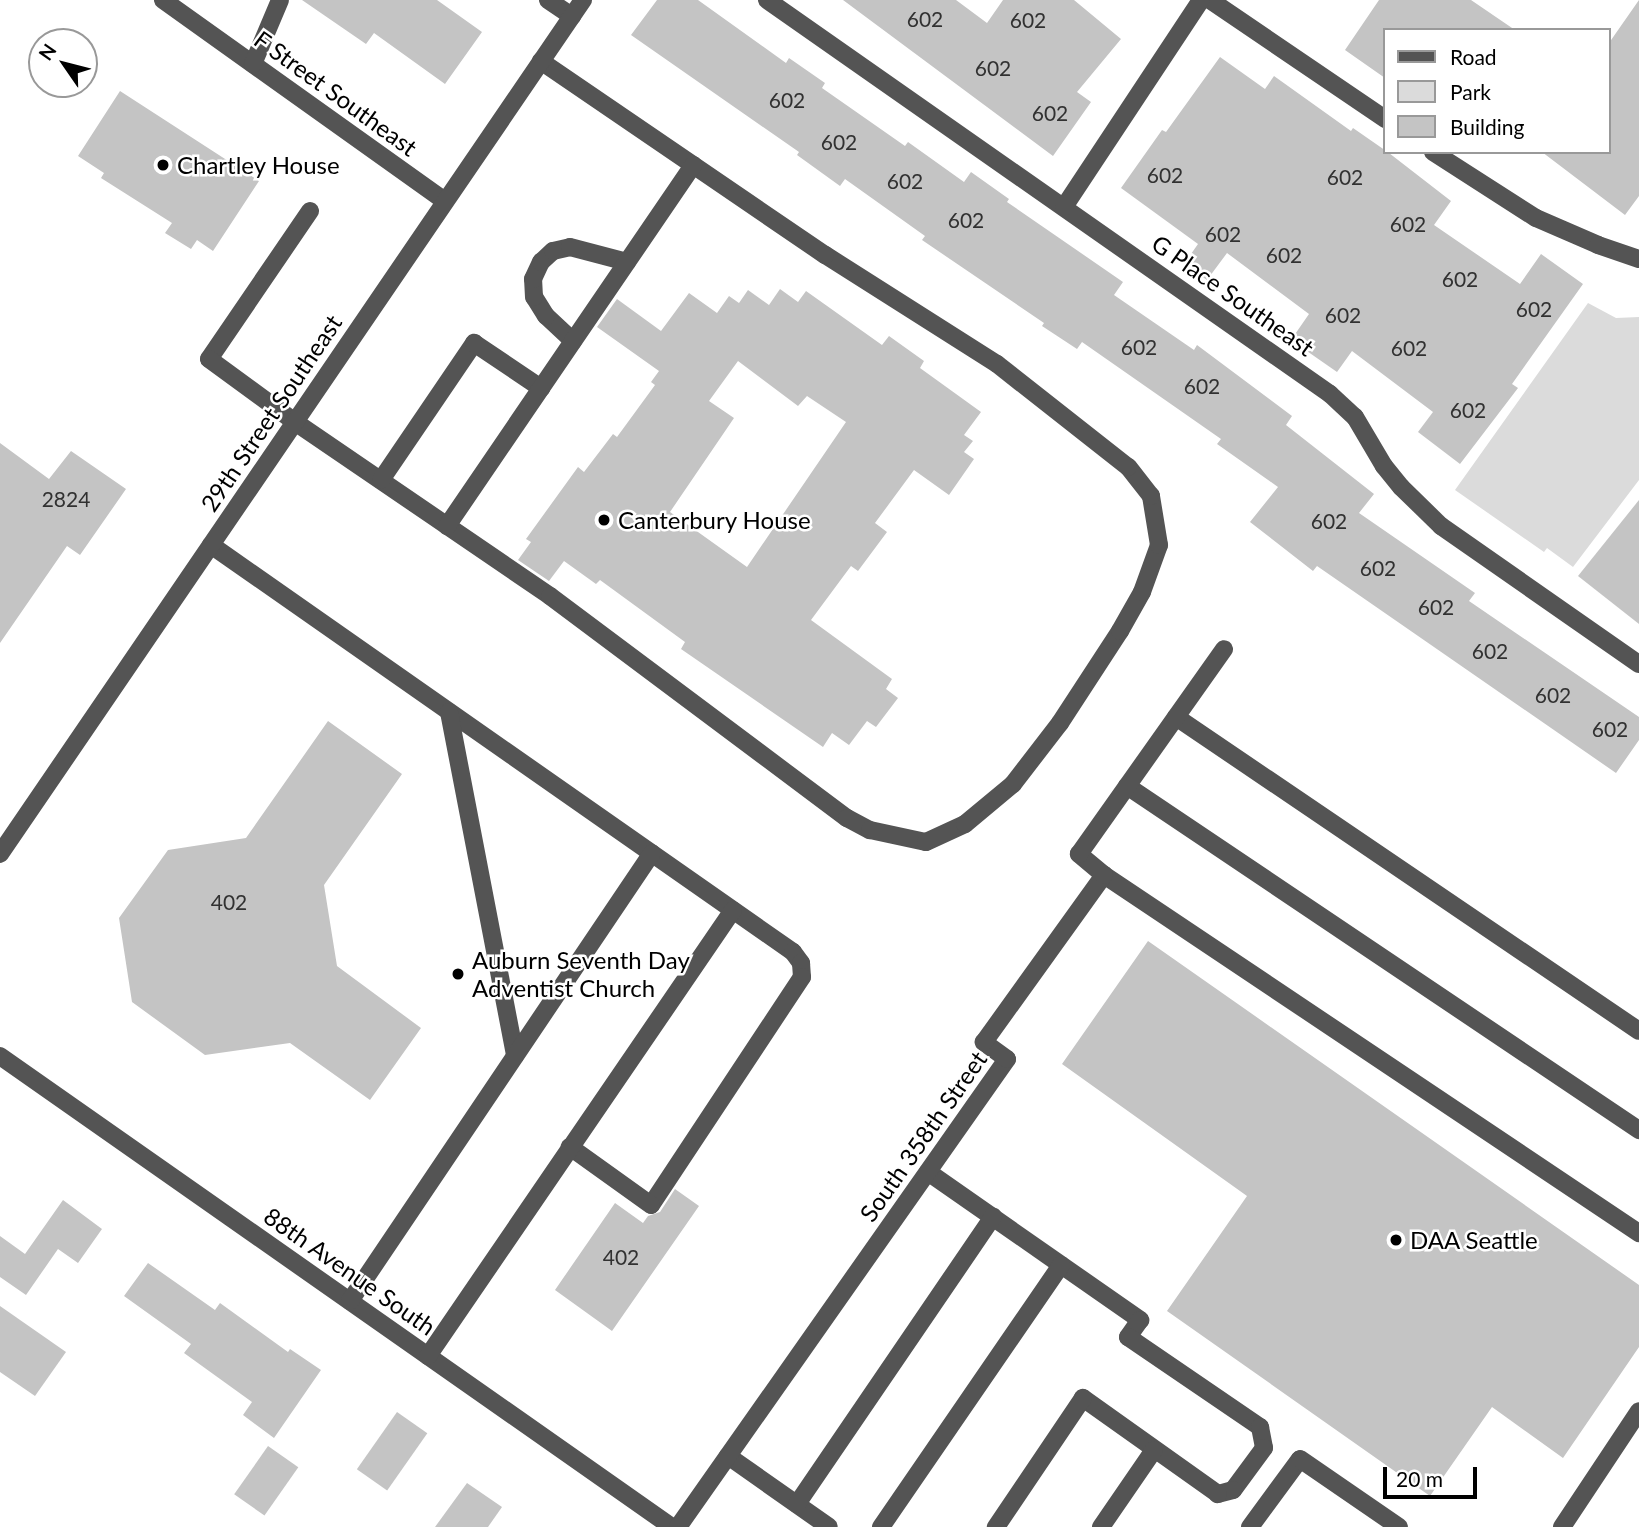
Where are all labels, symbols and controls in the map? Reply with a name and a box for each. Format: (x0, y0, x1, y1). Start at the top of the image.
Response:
house number: 602 (907, 6, 943, 32)
house number: 602 (1010, 7, 1046, 33)
street label: F Street Southeast (249, 24, 423, 162)
north arrow (28, 28, 98, 98)
legend (1384, 28, 1611, 154)
text: N (33, 39, 61, 64)
text: Road (1450, 44, 1497, 69)
house number: 602 (975, 55, 1011, 81)
text: Park (1450, 79, 1491, 104)
house number: 602 (769, 87, 805, 113)
house number: 602 (1032, 100, 1068, 126)
text: Building (1450, 114, 1525, 139)
house number: 602 (821, 129, 857, 155)
place label: Chartley House (177, 151, 340, 179)
marker: Chartley House (155, 157, 171, 173)
house number: 602 (1147, 162, 1183, 188)
house number: 602 (1327, 164, 1363, 190)
house number: 602 (887, 168, 923, 194)
house number: 602 (948, 207, 984, 233)
house number: 602 (1390, 211, 1426, 237)
house number: 602 (1205, 221, 1241, 247)
street label: G Place Southeast (1146, 228, 1320, 362)
house number: 602 (1266, 242, 1302, 268)
house number: 602 (1442, 266, 1478, 292)
house number: 602 (1516, 296, 1552, 322)
house number: 602 (1325, 302, 1361, 328)
street label: 29th Street Southeast (195, 309, 347, 517)
house number: 602 (1121, 334, 1157, 360)
house number: 602 (1391, 335, 1427, 361)
house number: 602 (1184, 373, 1220, 399)
house number: 602 (1450, 397, 1486, 423)
house number: 2824 (42, 486, 90, 512)
place label: Canterbury House (618, 506, 811, 534)
house number: 602 (1311, 508, 1347, 534)
marker: Canterbury House (596, 512, 612, 528)
house number: 602 (1360, 555, 1396, 581)
house number: 602 (1418, 594, 1454, 620)
house number: 602 (1472, 638, 1508, 664)
house number: 602 (1535, 682, 1571, 708)
house number: 602 (1592, 716, 1628, 742)
house number: 402 (211, 889, 247, 915)
place label: Auburn Seventh Day Adventist Church (472, 946, 690, 1002)
marker: Auburn Seventh Day Adventist Church (450, 966, 466, 982)
street label: South 358th Street (854, 1045, 992, 1227)
street label: 88th Avenue South (258, 1201, 442, 1341)
place label: DAA Seattle (1410, 1226, 1539, 1254)
marker: DAA Seattle (1388, 1232, 1404, 1248)
house number: 402 (603, 1244, 639, 1270)
scale bar (1387, 1454, 1482, 1498)
text: 20 m (1396, 1466, 1443, 1491)

